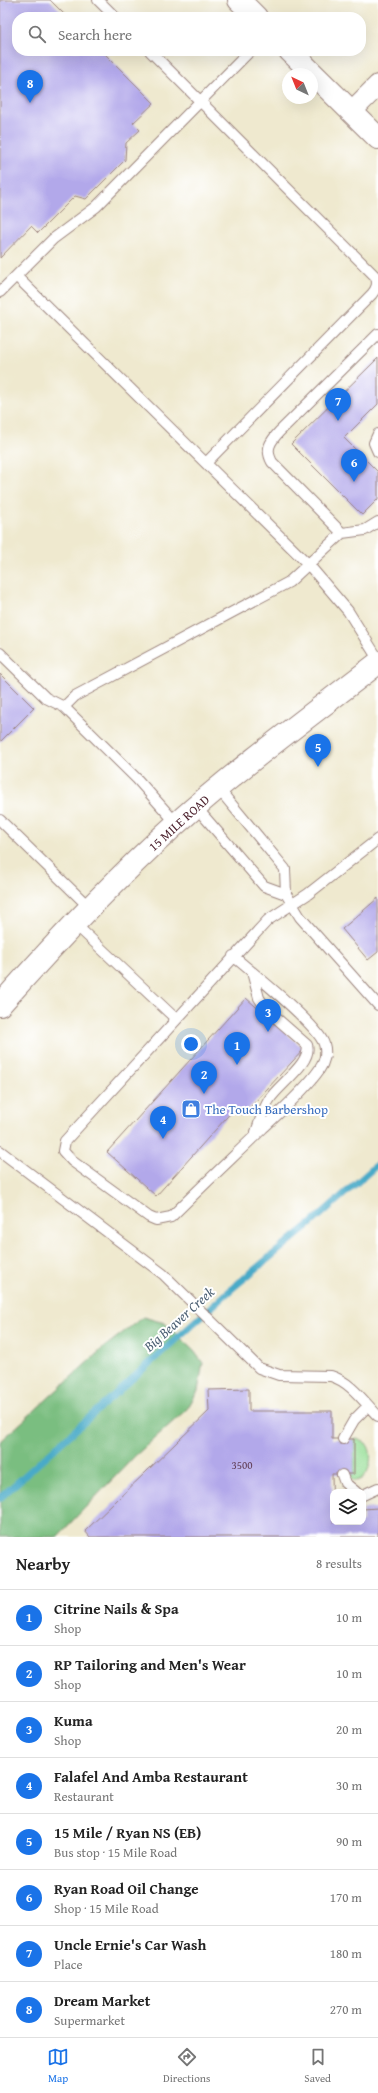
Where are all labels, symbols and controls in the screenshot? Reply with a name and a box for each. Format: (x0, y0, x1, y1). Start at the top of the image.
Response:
search box (12, 12, 366, 56)
icon: search (26, 23, 48, 45)
text: Search here (58, 24, 132, 45)
north arrow (282, 68, 318, 104)
pin: 8 (17, 70, 43, 103)
pin: 7 (325, 388, 351, 421)
pin: 6 (341, 449, 367, 482)
pin: 5 (305, 734, 331, 767)
street label: 15 MILE ROAD (144, 790, 214, 856)
pin: 3 (255, 999, 281, 1032)
pin: 1 (224, 1032, 250, 1065)
your location (181, 1034, 201, 1054)
pin: 2 (191, 1061, 217, 1094)
shop icon: The Touch Barbershop (180, 1098, 202, 1120)
place label: The Touch Barbershop (205, 1100, 328, 1119)
pin: 4 (150, 1106, 176, 1139)
water label: Big Beaver Creek (139, 1282, 219, 1357)
house number: 3500 (231, 1457, 253, 1473)
map controls (330, 1489, 366, 1525)
button: layers (330, 1489, 366, 1525)
text: Nearby (16, 1551, 70, 1576)
text: 8 results (316, 1554, 362, 1573)
text: Citrine Nails & Spa (54, 1598, 179, 1619)
text: 1 (26, 1608, 32, 1627)
text: 10 m (336, 1608, 362, 1627)
text: Shop (54, 1619, 81, 1638)
text: RP Tailoring and Men's Wear (54, 1654, 246, 1675)
text: 2 (26, 1664, 32, 1683)
text: 10 m (336, 1664, 362, 1683)
text: Shop (54, 1675, 81, 1694)
text: Kuma (54, 1710, 93, 1731)
text: 3 (26, 1720, 32, 1739)
text: 20 m (336, 1720, 362, 1739)
text: Shop (54, 1731, 81, 1750)
text: Falafel And Amba Restaurant (54, 1766, 248, 1787)
text: 4 (26, 1776, 32, 1795)
text: 30 m (336, 1776, 362, 1795)
text: Restaurant (54, 1787, 114, 1806)
text: 15 Mile / Ryan NS (EB) (54, 1822, 201, 1843)
text: 5 (26, 1832, 32, 1851)
text: 90 m (336, 1832, 362, 1851)
text: Bus stop · 15 Mile Road (54, 1843, 177, 1862)
text: Ryan Road Oil Change (54, 1878, 199, 1899)
text: 6 (26, 1888, 32, 1907)
text: 170 m (330, 1888, 362, 1907)
text: Shop · 15 Mile Road (54, 1899, 159, 1918)
text: Uncle Ernie's Car Wash (54, 1934, 206, 1955)
text: 7 (26, 1944, 32, 1963)
text: 180 m (330, 1944, 362, 1963)
text: Place (54, 1955, 83, 1974)
text: Dream Market (54, 1990, 150, 2011)
text: 8 (26, 2000, 32, 2019)
text: 270 m (330, 2000, 362, 2019)
text: Supermarket (54, 2011, 125, 2030)
tab: Map (47, 2046, 69, 2086)
tab: Directions (163, 2046, 210, 2086)
tab: Saved (304, 2046, 331, 2086)

